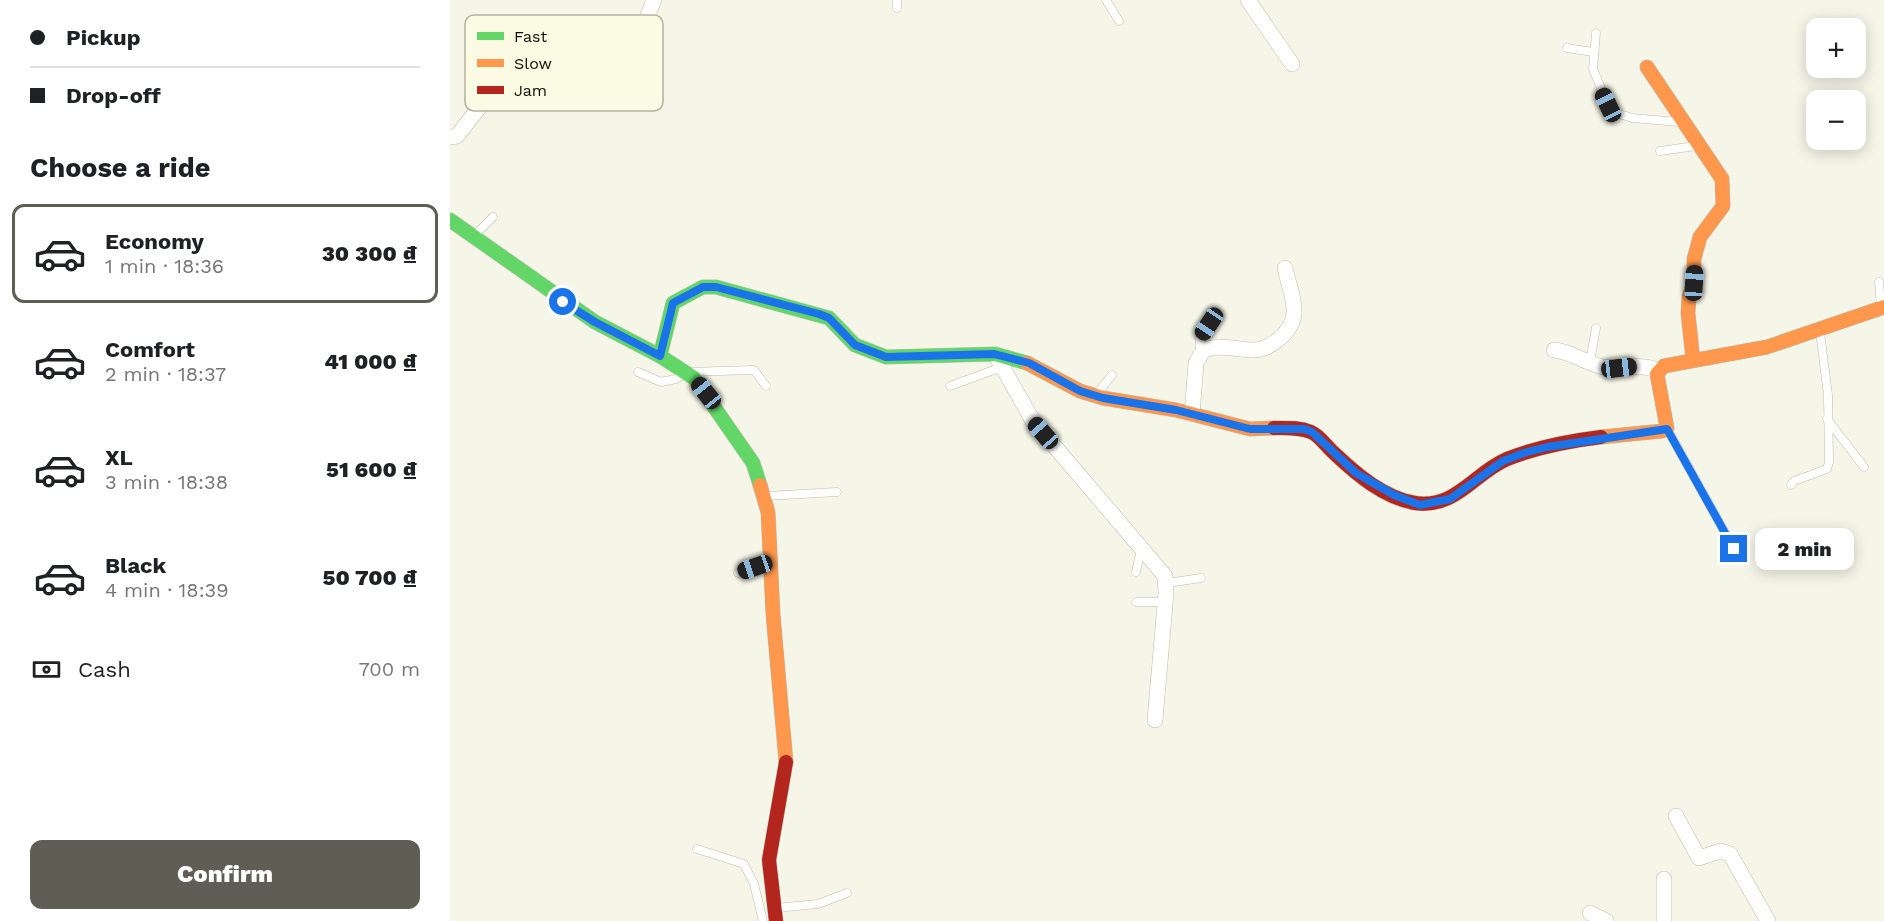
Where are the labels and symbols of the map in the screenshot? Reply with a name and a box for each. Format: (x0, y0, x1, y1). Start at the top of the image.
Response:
legend (465, 15, 663, 111)
text: Fast (514, 27, 547, 46)
text: Slow (514, 54, 552, 73)
text: Jam (514, 81, 547, 100)
car (1592, 85, 1624, 125)
car (1684, 265, 1704, 301)
route start (549, 288, 576, 315)
car (1191, 304, 1227, 344)
car (1600, 357, 1638, 379)
car (688, 373, 724, 413)
car (1024, 414, 1062, 452)
callout: 2 min (1755, 528, 1854, 570)
route end (1720, 535, 1747, 562)
car (735, 553, 775, 581)

